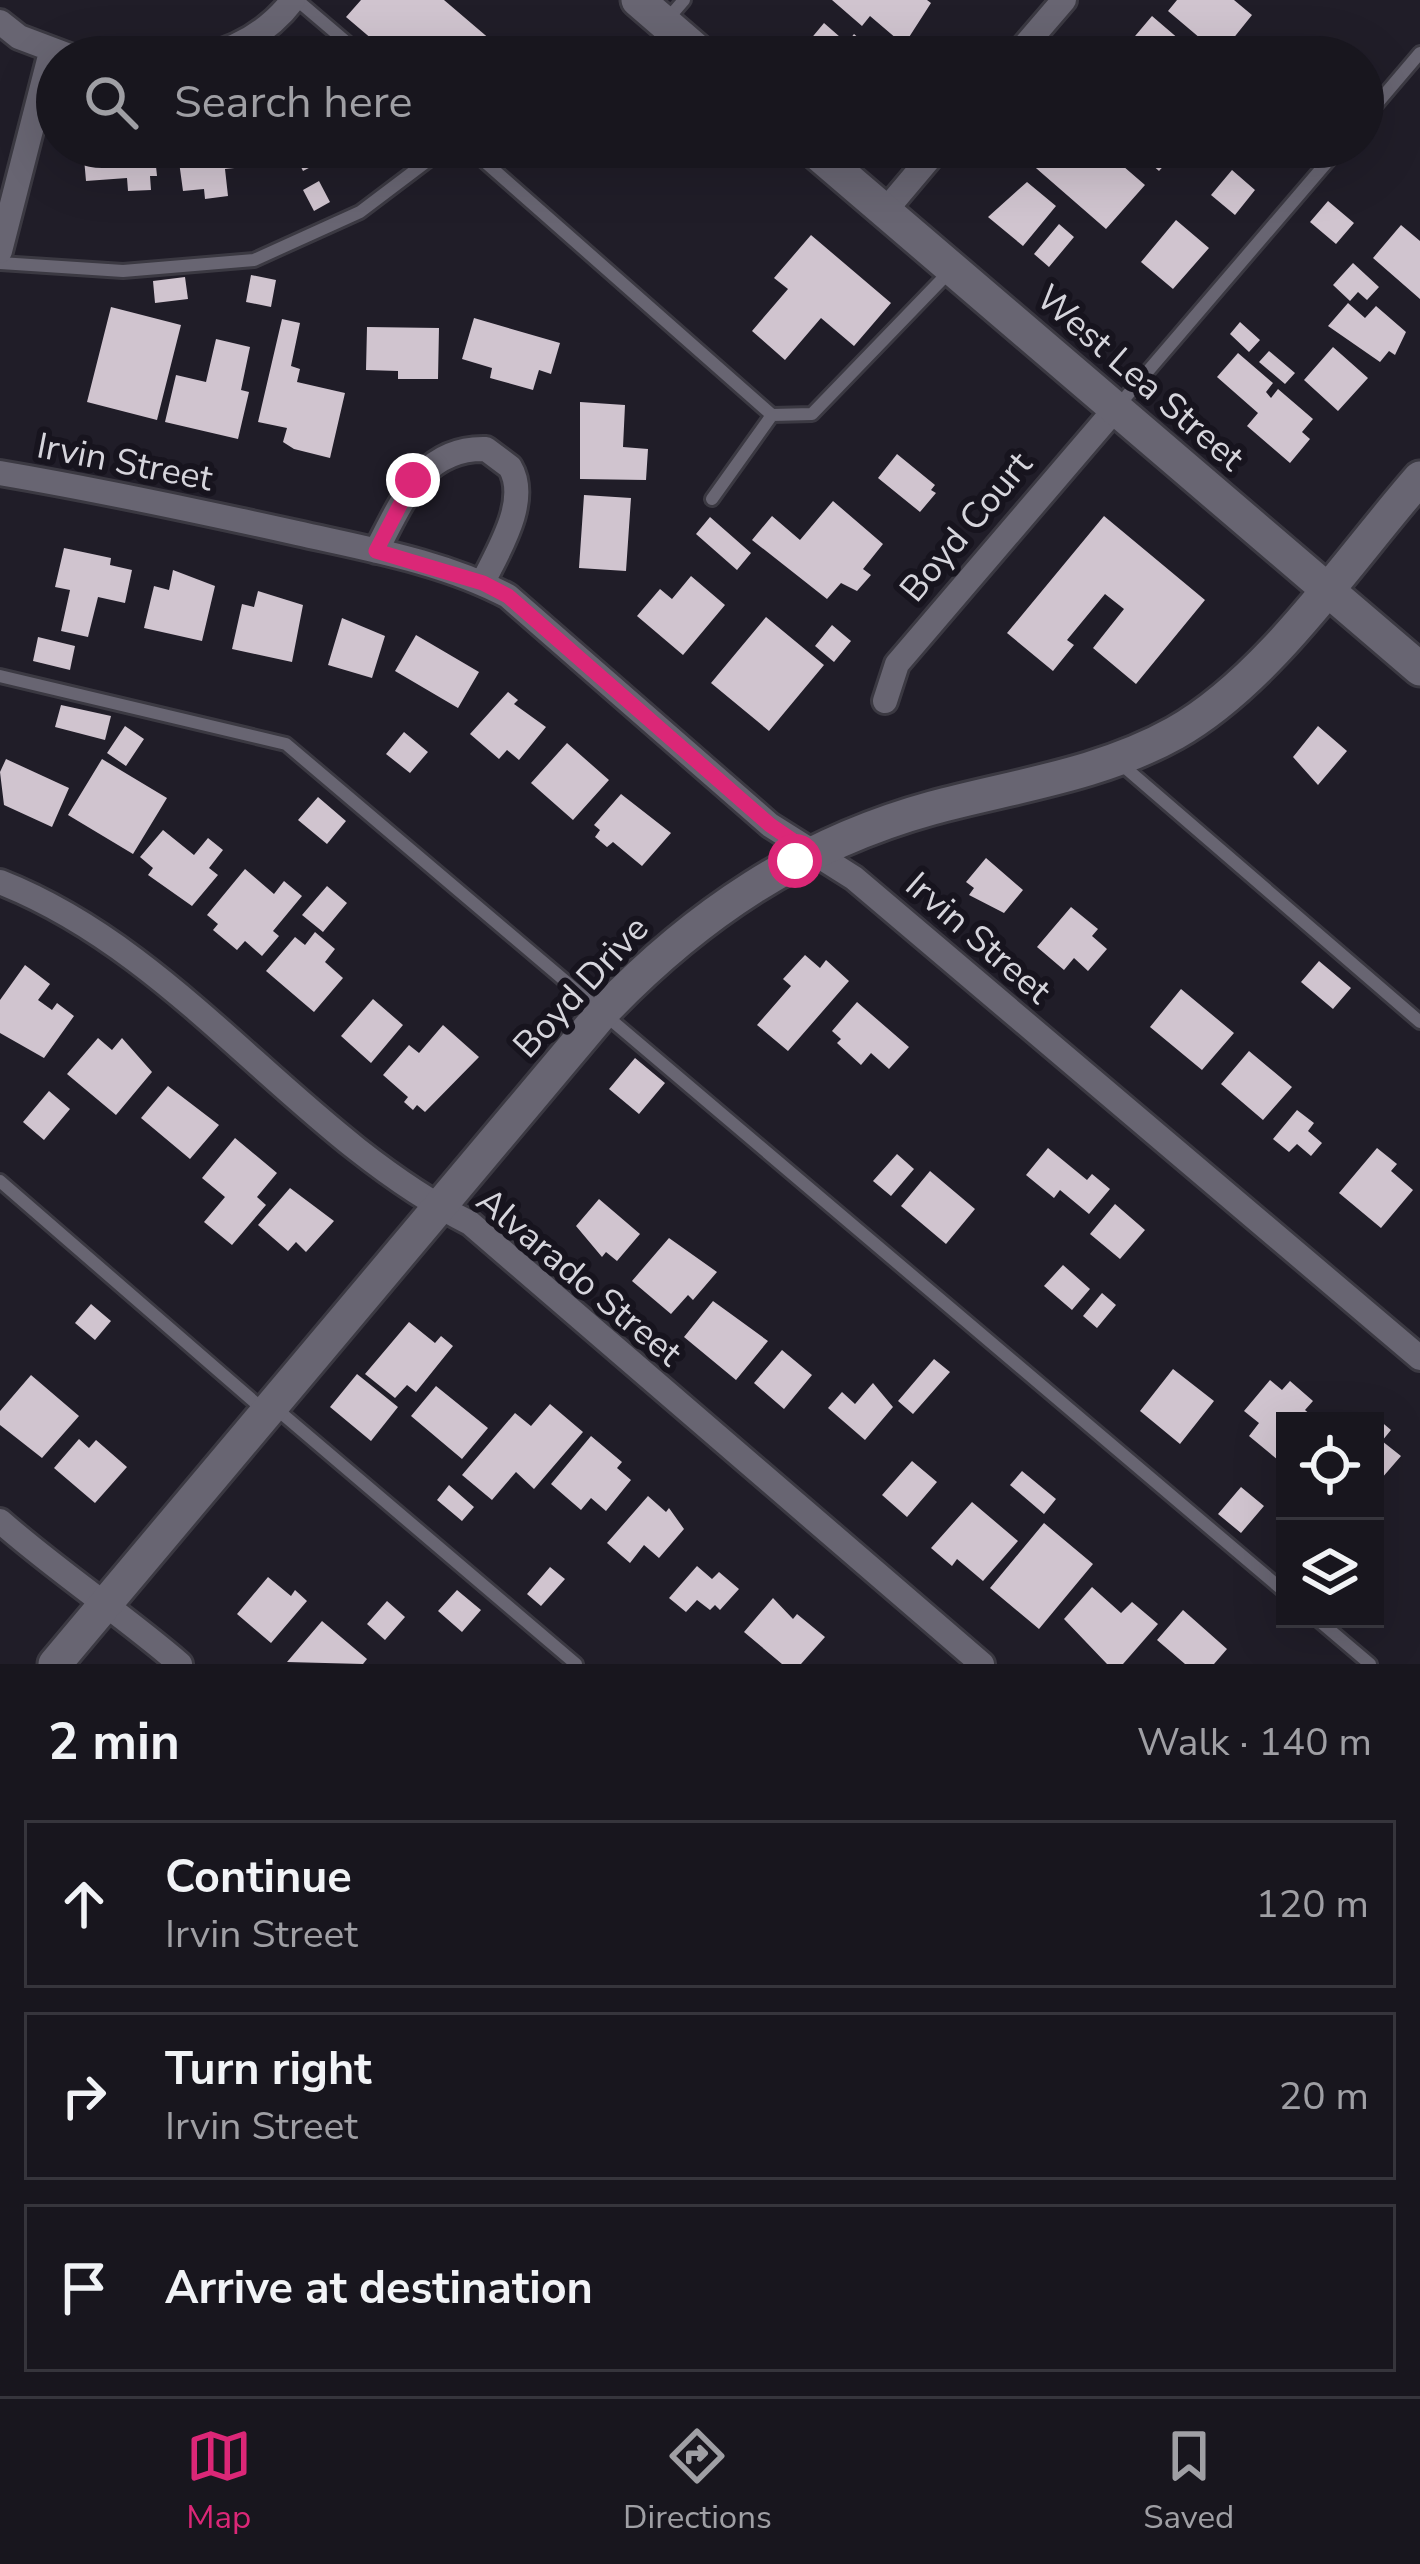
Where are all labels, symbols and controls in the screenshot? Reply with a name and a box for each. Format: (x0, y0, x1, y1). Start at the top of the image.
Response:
search box (36, 36, 1384, 168)
icon: search (78, 69, 144, 135)
text: Search here (174, 72, 413, 133)
street label: West Lea Street (1026, 274, 1255, 482)
street label: Irvin Street (33, 421, 217, 504)
street label: Boyd Court (889, 441, 1044, 612)
route end (386, 453, 440, 507)
route start (768, 834, 822, 888)
street label: Irvin Street (895, 861, 1062, 1015)
street label: Boyd Drive (502, 905, 660, 1069)
street label: Alvarado Street (466, 1177, 692, 1378)
map controls (1276, 1412, 1384, 1628)
button: locate (1276, 1412, 1384, 1520)
button: layers (1276, 1520, 1384, 1628)
text: 2 min (48, 1707, 180, 1777)
text: Walk · 140 m (1137, 1716, 1372, 1769)
text: Continue (165, 1847, 352, 1908)
icon: ahead (51, 1871, 117, 1937)
text: 120 m (1255, 1878, 1369, 1931)
text: Irvin Street (165, 1908, 358, 1961)
text: Turn right (165, 2039, 372, 2100)
icon: right (51, 2063, 117, 2129)
text: 20 m (1279, 2070, 1369, 2123)
text: Irvin Street (165, 2100, 358, 2153)
icon: arrive (51, 2255, 117, 2321)
text: Arrive at destination (165, 2258, 593, 2319)
tab: Map (186, 2423, 252, 2540)
tab: Directions (623, 2423, 772, 2540)
tab: Saved (1143, 2423, 1234, 2540)

